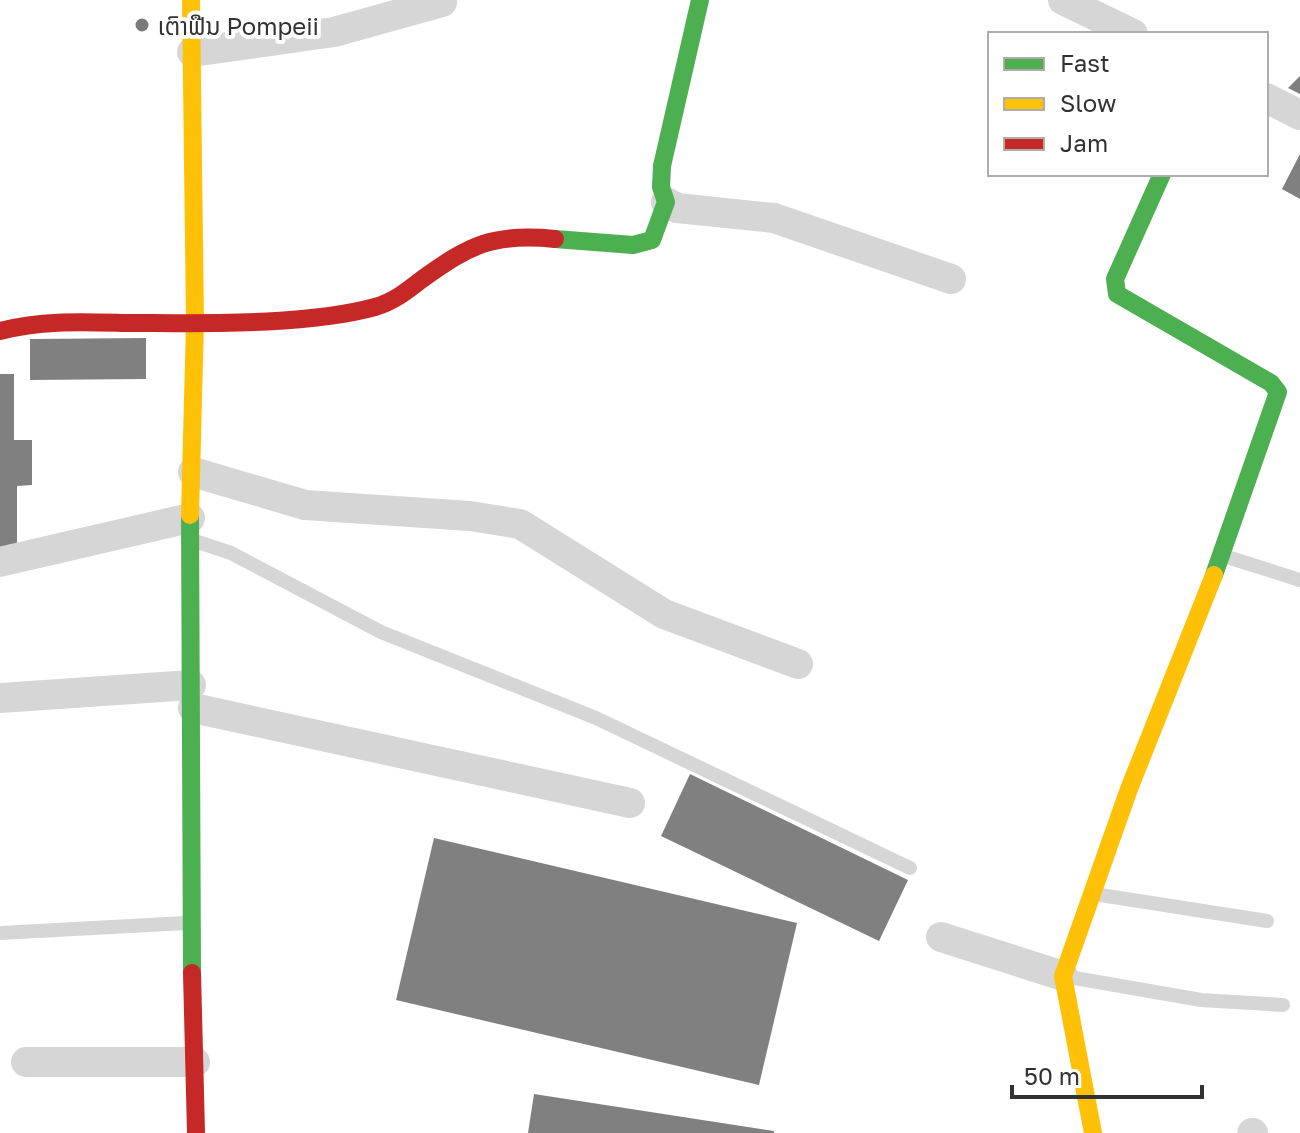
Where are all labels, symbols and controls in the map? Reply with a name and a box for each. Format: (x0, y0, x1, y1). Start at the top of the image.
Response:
place label: ເຕົາຟືນ Pompeii (158, 11, 319, 40)
marker: ເຕົາຟືນ Pompeii (133, 16, 151, 34)
legend (988, 32, 1268, 176)
text: Fast (1060, 48, 1110, 77)
text: Slow (1060, 88, 1116, 117)
text: Jam (1060, 128, 1108, 157)
scale bar (1012, 1049, 1202, 1099)
text: 50 m (1024, 1061, 1080, 1090)

